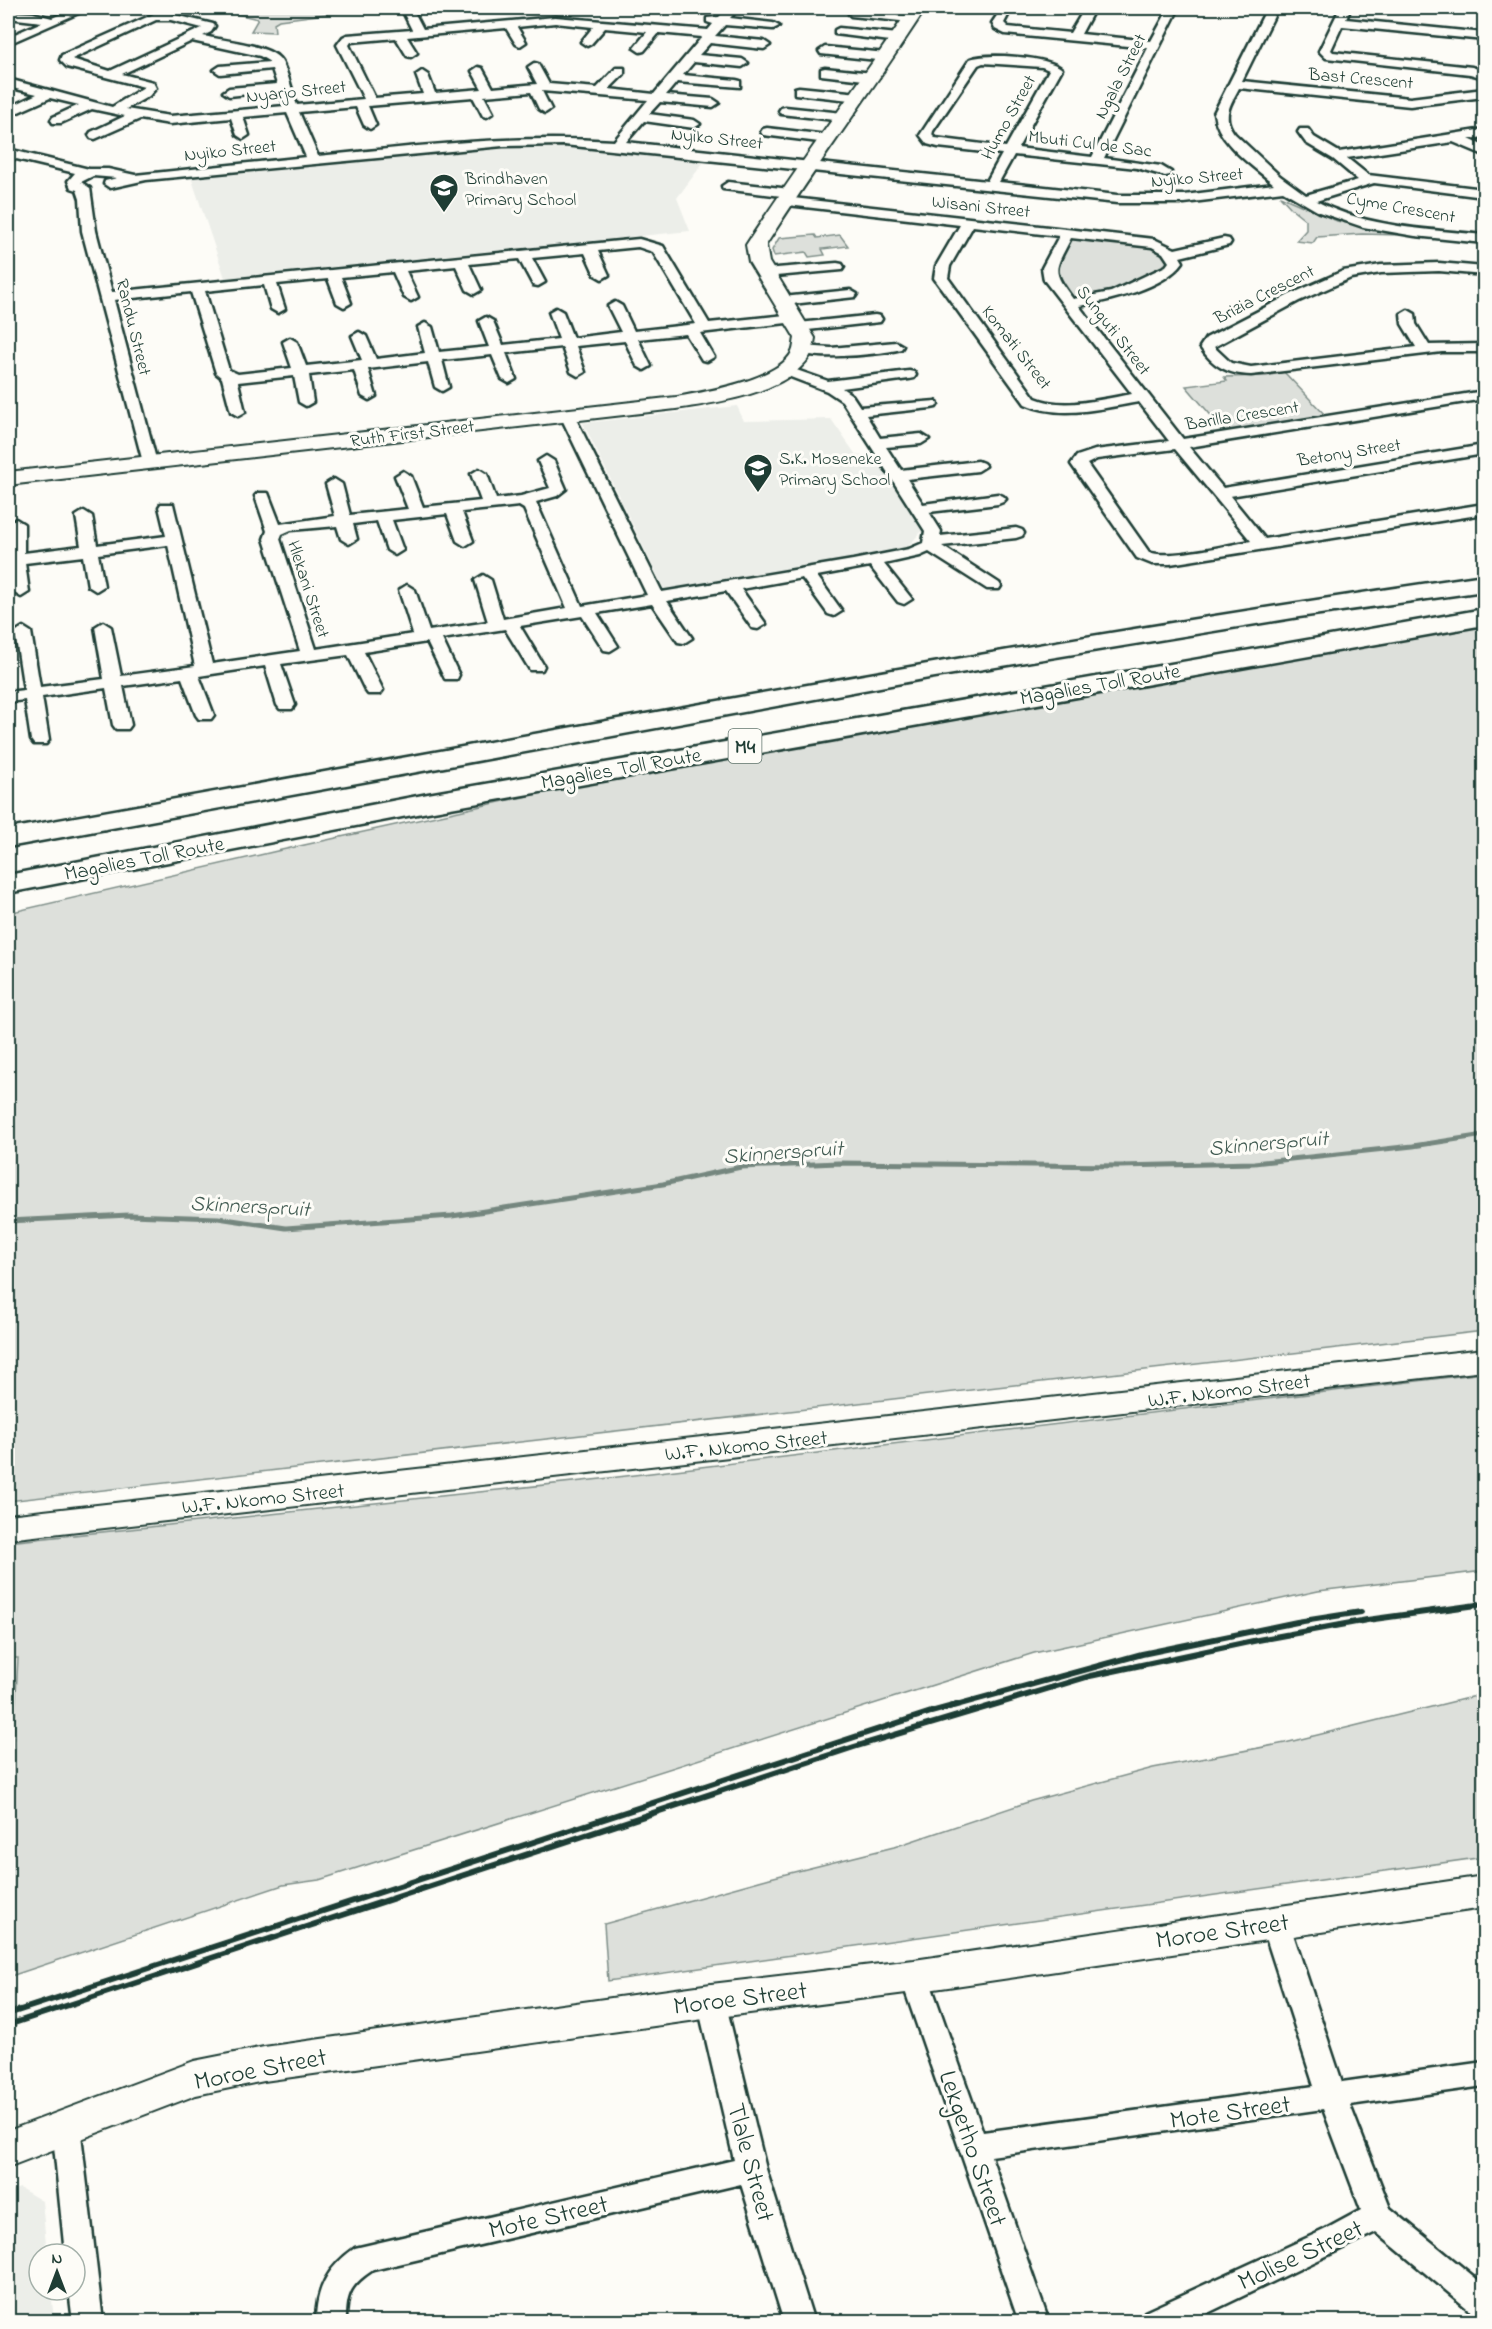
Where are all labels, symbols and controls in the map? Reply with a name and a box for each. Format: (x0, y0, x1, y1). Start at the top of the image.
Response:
street label: Ngala Street (1089, 30, 1155, 125)
street label: Bast Crescent (1306, 62, 1414, 98)
street label: Humo Street (976, 71, 1044, 165)
street label: Nyarjo Street (245, 75, 347, 111)
street label: Nyiko Street (669, 122, 764, 158)
street label: Mbuti Cul de Sac (1027, 125, 1153, 165)
street label: Nyiko Street (183, 134, 278, 170)
street label: Nyiko Street (1150, 162, 1244, 196)
place label: Brindhaven Primary School (464, 167, 576, 214)
school or university icon: Brindhaven Primary School (428, 172, 460, 214)
street label: Cyme Crescent (1344, 187, 1457, 231)
street label: Wisani Street (930, 190, 1031, 226)
street label: Brizia Crescent (1209, 259, 1320, 333)
street label: Randu Street (107, 276, 157, 379)
street label: Sunguti Street (1068, 281, 1156, 382)
street label: Komati Street (974, 300, 1057, 396)
street label: Barilla Crescent (1183, 395, 1301, 439)
street label: Ruth First Street (349, 414, 476, 455)
street label: Betony Street (1295, 433, 1403, 475)
place label: S.K. Moseneke Primary School (779, 447, 890, 494)
school or university icon: S.K. Moseneke Primary School (742, 452, 774, 494)
street label: Hlekani Street (279, 538, 335, 642)
street label: Magalies Toll Route (1018, 657, 1184, 717)
road number: M4 (728, 729, 762, 763)
street label: Magalies Toll Route (539, 741, 705, 801)
street label: Magalies Toll Route (62, 830, 228, 892)
water label: Skinnerspruit (1207, 1124, 1332, 1166)
water label: Skinnerspruit (722, 1134, 847, 1174)
water label: Skinnerspruit (189, 1189, 313, 1227)
street label: W.F. Nkomo Street (1146, 1367, 1312, 1417)
street label: W.F. Nkomo Street (663, 1424, 829, 1470)
street label: W.F. Nkomo Street (180, 1477, 346, 1523)
street label: Moroe Street (1153, 1905, 1292, 1961)
street label: Moroe Street (671, 1973, 810, 2027)
street label: Moroe Street (191, 2039, 330, 2102)
street label: Lekgetho Street (927, 2066, 1016, 2232)
street label: Mote Street (1168, 2087, 1294, 2141)
street label: Tlale Street (715, 2099, 783, 2227)
street label: Mote Street (485, 2187, 612, 2251)
street label: Molise Street (1232, 2211, 1370, 2302)
north arrow (27, 2242, 87, 2302)
text: N (52, 2247, 63, 2271)

